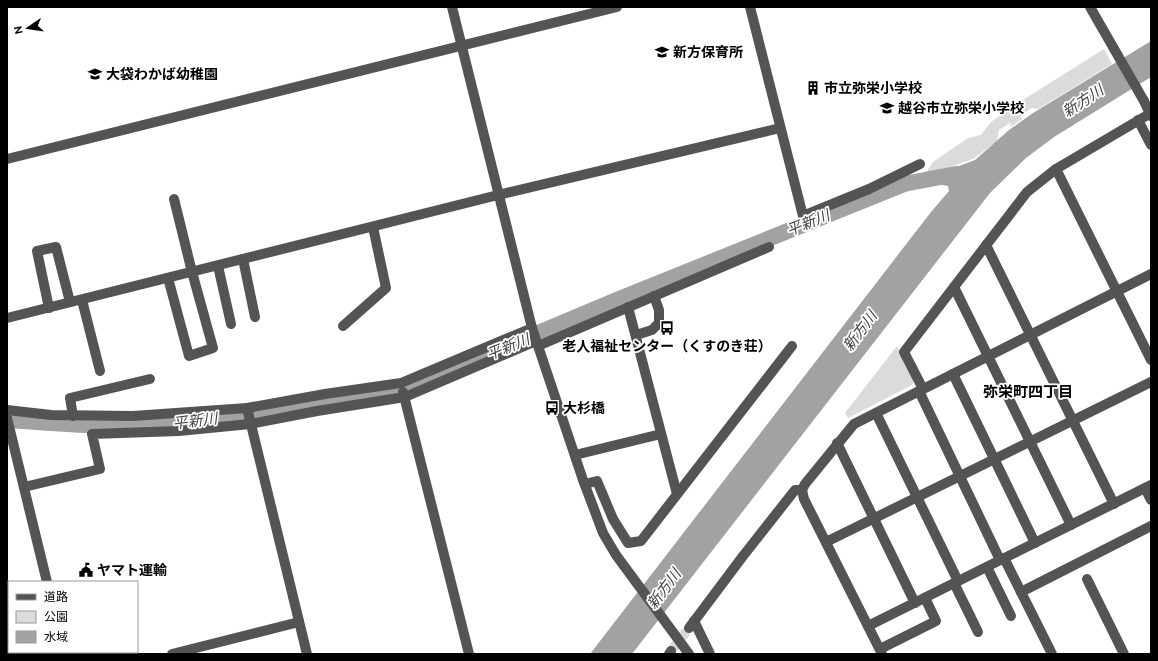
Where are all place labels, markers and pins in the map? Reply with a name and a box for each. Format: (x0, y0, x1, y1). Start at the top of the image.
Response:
school or university icon: 新方保育所 (654, 44, 670, 60)
place label: 新方保育所 (673, 44, 743, 60)
school or university icon: 大袋わかば幼稚園 (87, 66, 103, 82)
place label: 大袋わかば幼稚園 (106, 66, 218, 82)
building icon: 市立弥栄小学校 (805, 80, 821, 96)
place label: 市立弥栄小学校 (824, 80, 922, 96)
school or university icon: 越谷市立弥栄小学校 (879, 100, 895, 116)
place label: 越谷市立弥栄小学校 (898, 100, 1024, 116)
bus stop icon: 老人福祉センター（くすのき荘） (659, 320, 675, 336)
place label: 老人福祉センター（くすのき荘） (562, 338, 772, 354)
bus stop icon: 大杉橋 (544, 400, 560, 416)
place label: 大杉橋 (563, 400, 605, 416)
public building icon: ヤマト運輸 (78, 562, 94, 578)
place label: ヤマト運輸 (97, 562, 167, 578)

